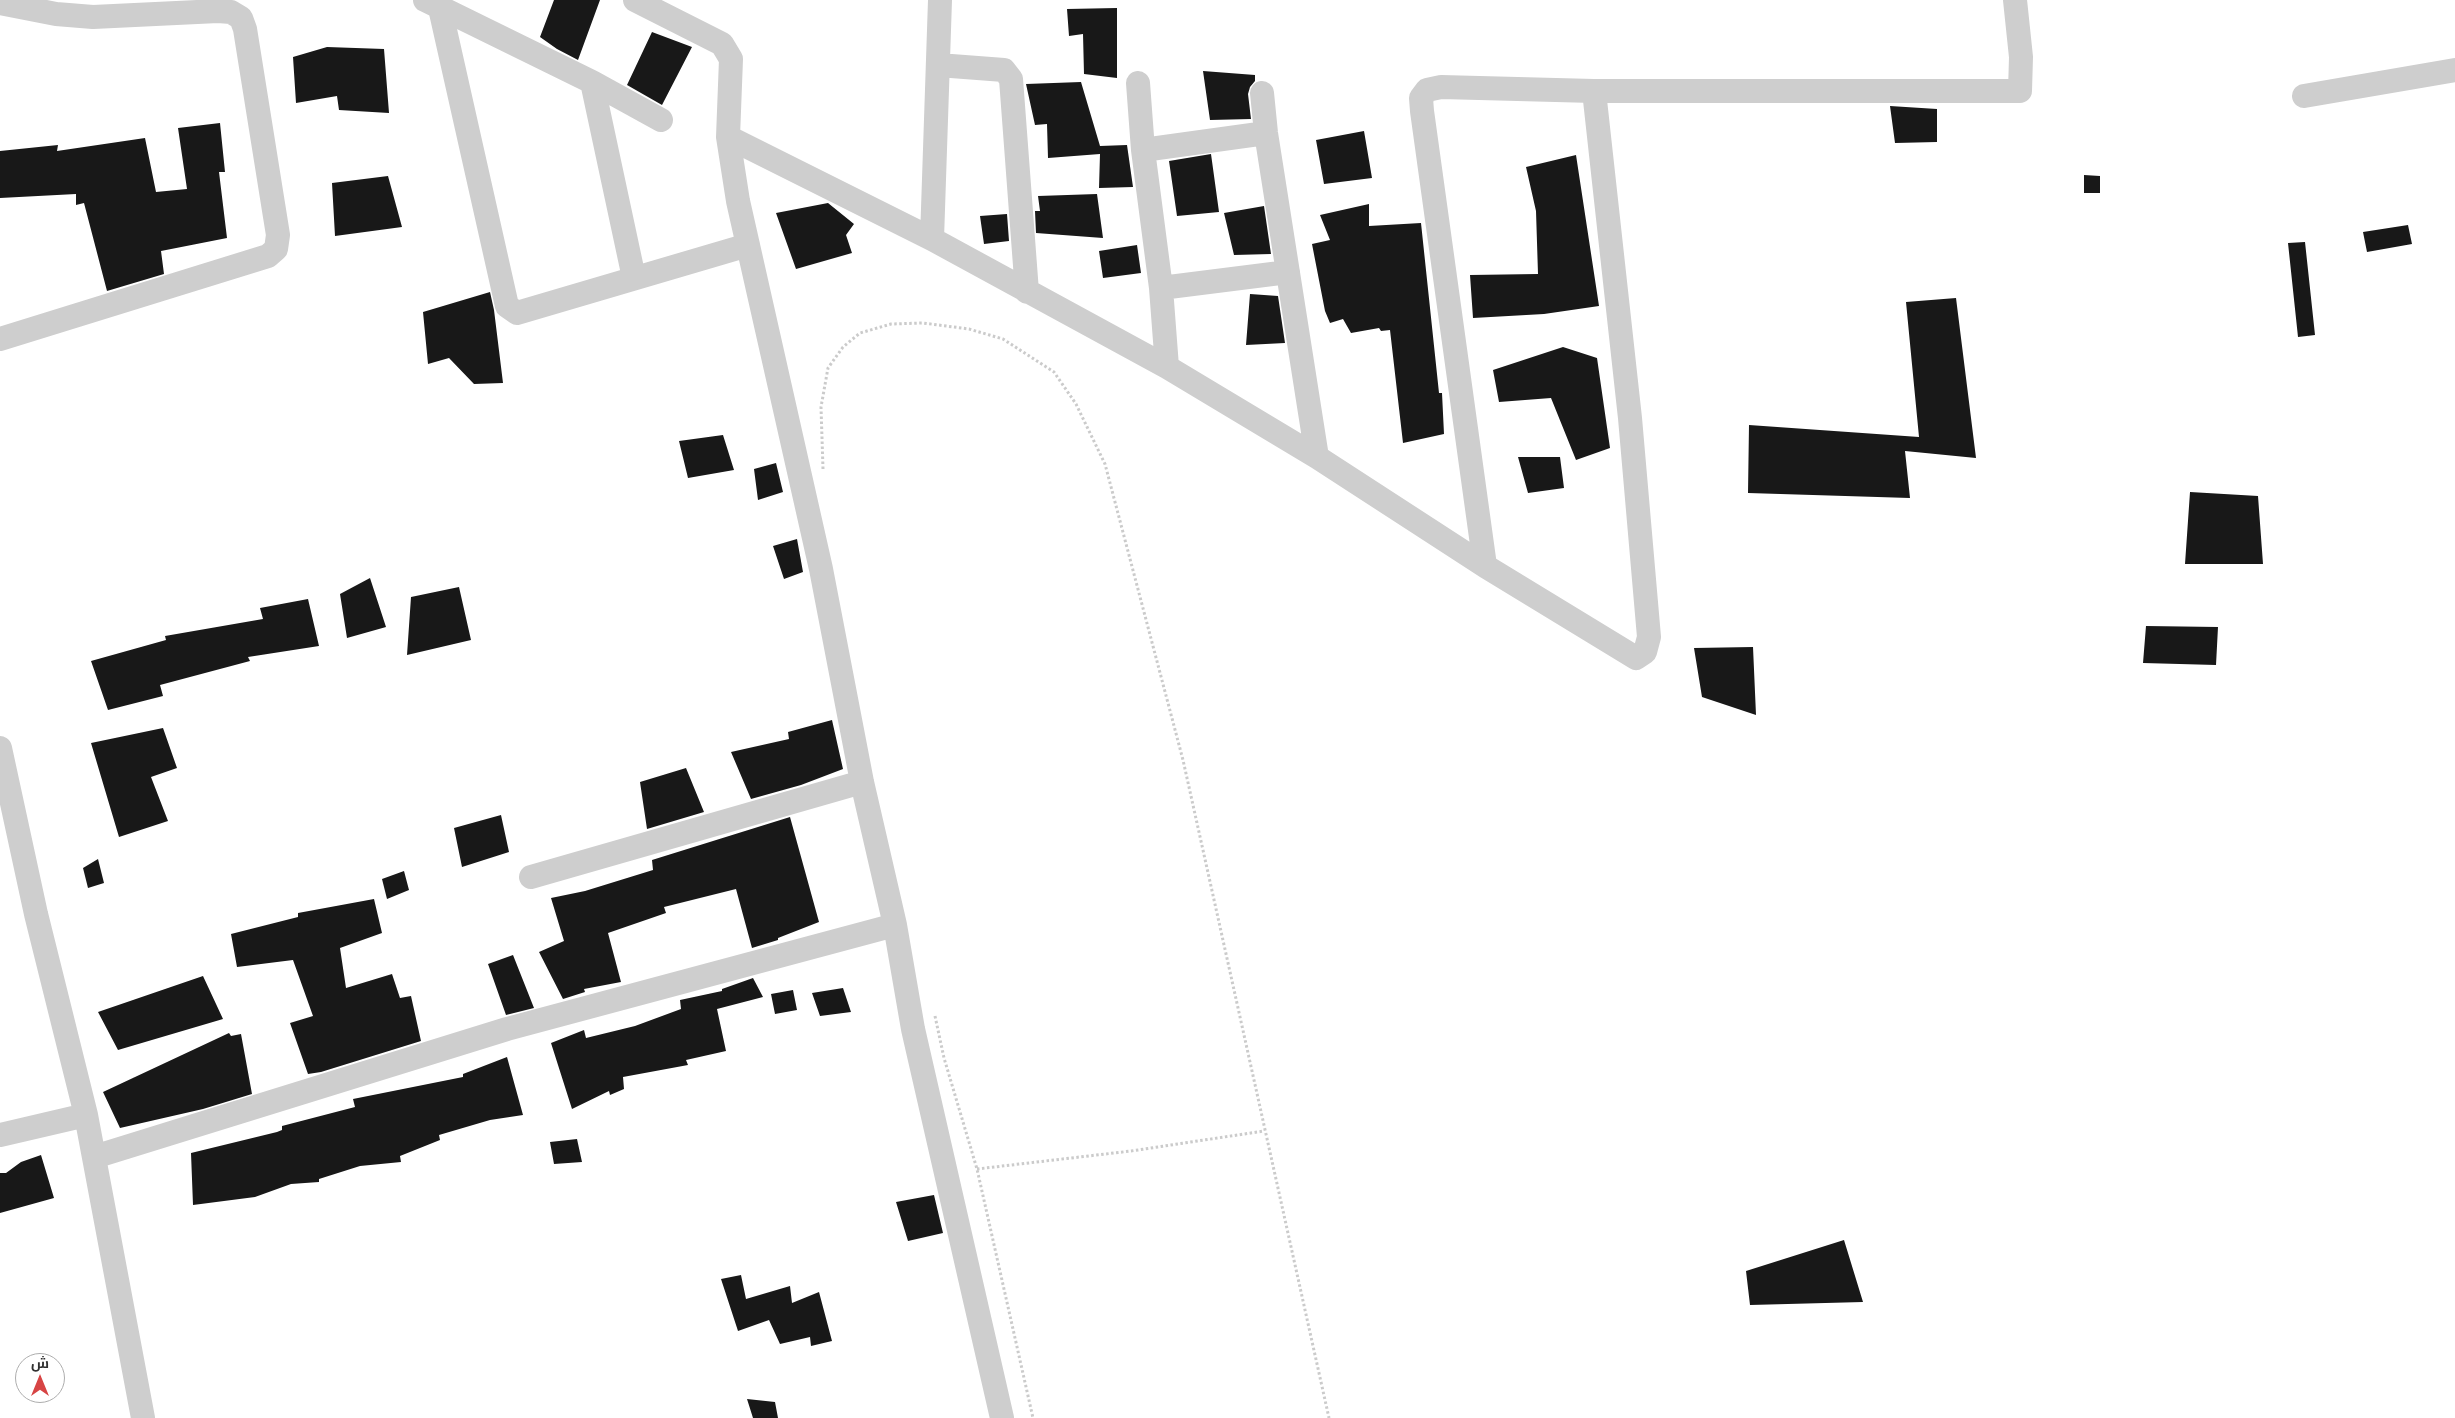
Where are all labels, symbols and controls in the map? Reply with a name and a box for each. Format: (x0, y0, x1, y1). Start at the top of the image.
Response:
north arrow (15, 1353, 65, 1403)
text: ش (31, 1355, 49, 1372)

